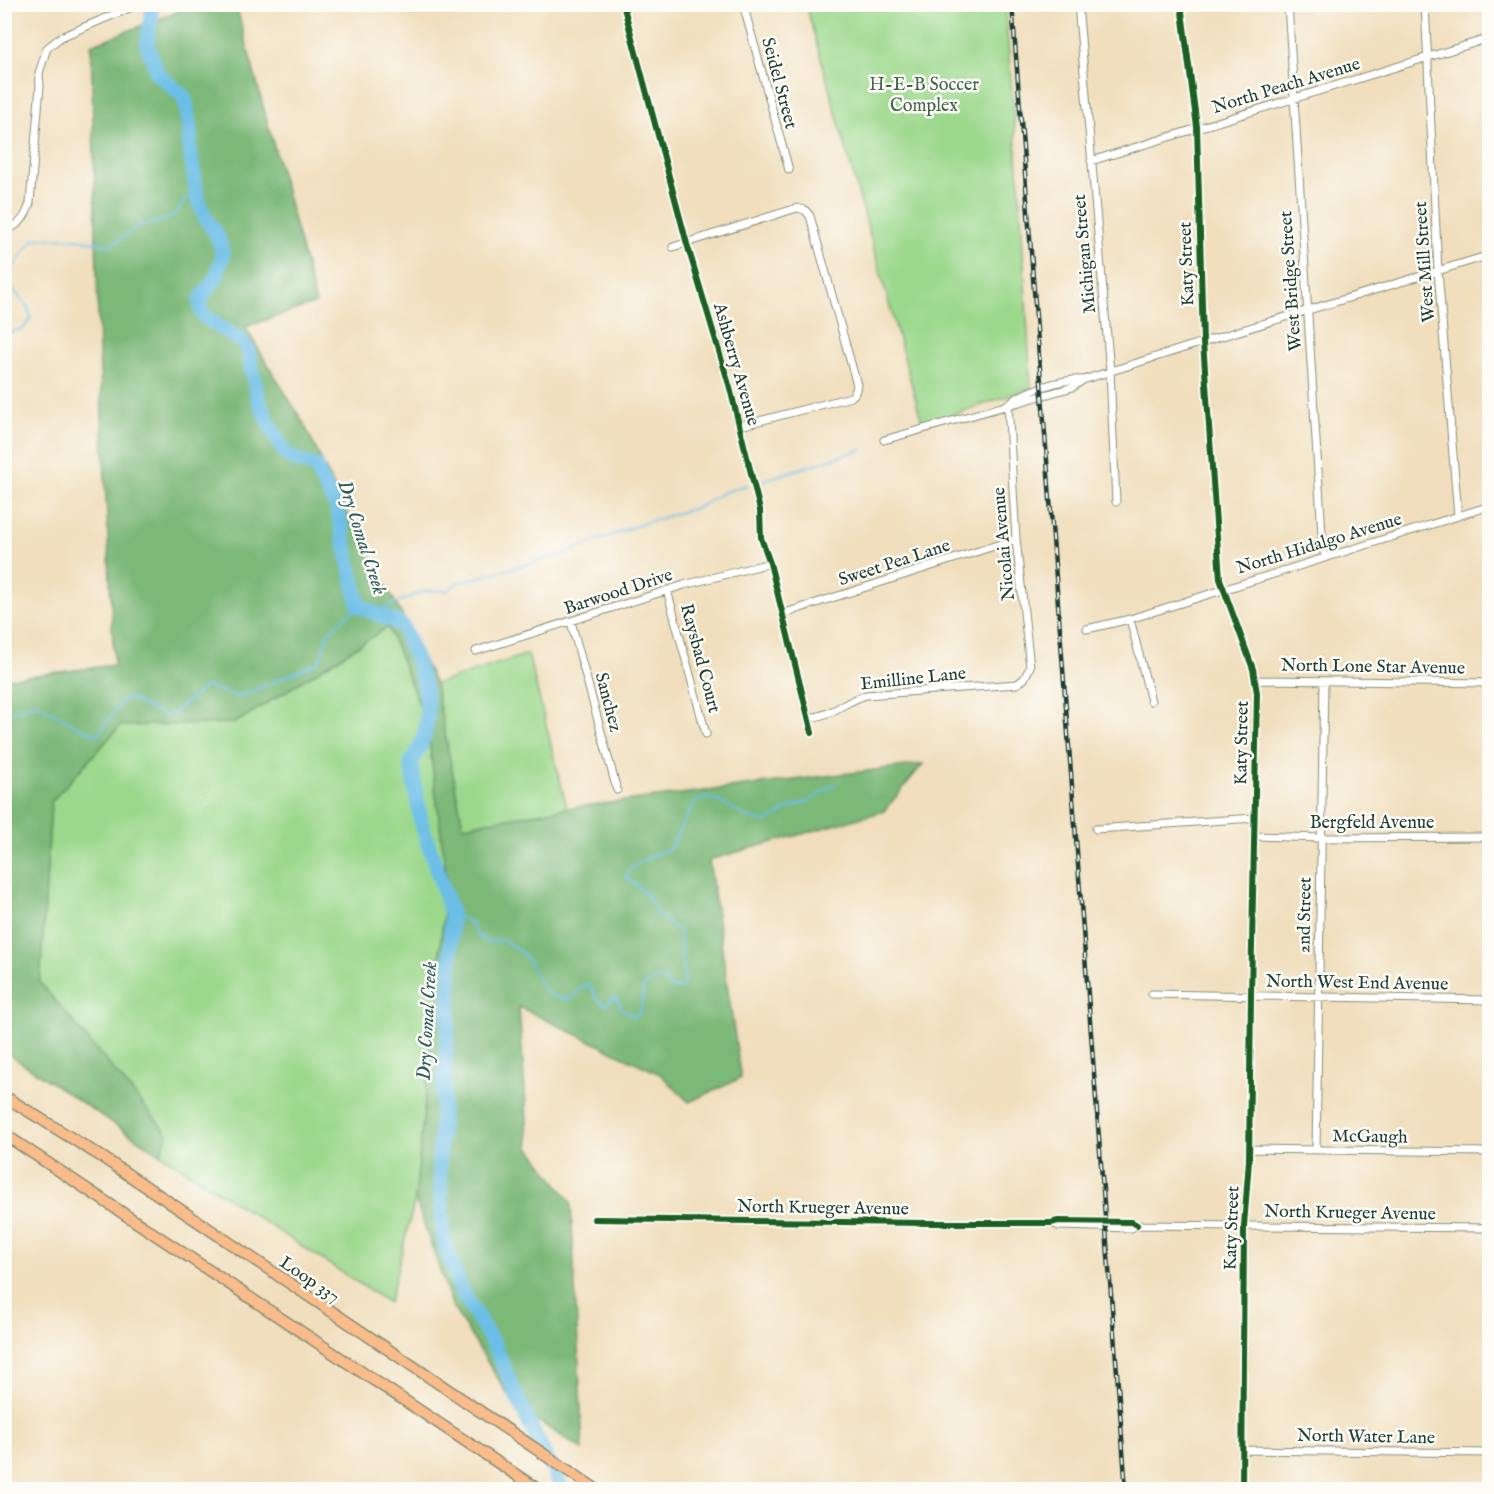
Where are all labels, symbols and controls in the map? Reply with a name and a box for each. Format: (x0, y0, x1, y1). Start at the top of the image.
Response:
street label: Seidel Street (755, 35, 802, 132)
street label: North Peach Avenue (1210, 53, 1363, 120)
park label: H-E-B Soccer Complex (869, 74, 979, 118)
street label: Michigan Street (1069, 193, 1102, 314)
street label: West Mill Street (1410, 201, 1441, 323)
street label: West Bridge Street (1275, 210, 1308, 352)
street label: Katy Street (1175, 221, 1200, 307)
street label: Ashberry Avenue (707, 299, 764, 429)
water label: Dry Comal Creek (331, 477, 392, 598)
street label: Nicolai Avenue (988, 486, 1021, 602)
street label: North Hidalgo Avenue (1234, 508, 1405, 581)
street label: Sweet Pea Lane (836, 535, 953, 592)
street label: Barwood Drive (561, 564, 676, 621)
street label: Raysbad Court (674, 601, 725, 715)
street label: North Lone Star Avenue (1281, 654, 1465, 681)
street label: Emilline Lane (859, 663, 967, 696)
street label: Sanchez (589, 670, 626, 735)
street label: Katy Street (1230, 701, 1255, 785)
street label: Bergfeld Avenue (1310, 812, 1434, 835)
street label: 2nd Street (1293, 877, 1318, 953)
water label: Dry Comal Creek (412, 961, 443, 1081)
street label: North West End Avenue (1266, 970, 1448, 997)
street label: McGaugh (1332, 1125, 1408, 1150)
street label: Katy Street (1220, 1185, 1245, 1271)
street label: North Krueger Avenue (737, 1196, 909, 1221)
street label: North Krueger Avenue (1264, 1201, 1436, 1226)
street label: Loop 337 (275, 1252, 344, 1309)
street label: North Water Lane (1297, 1425, 1435, 1450)

